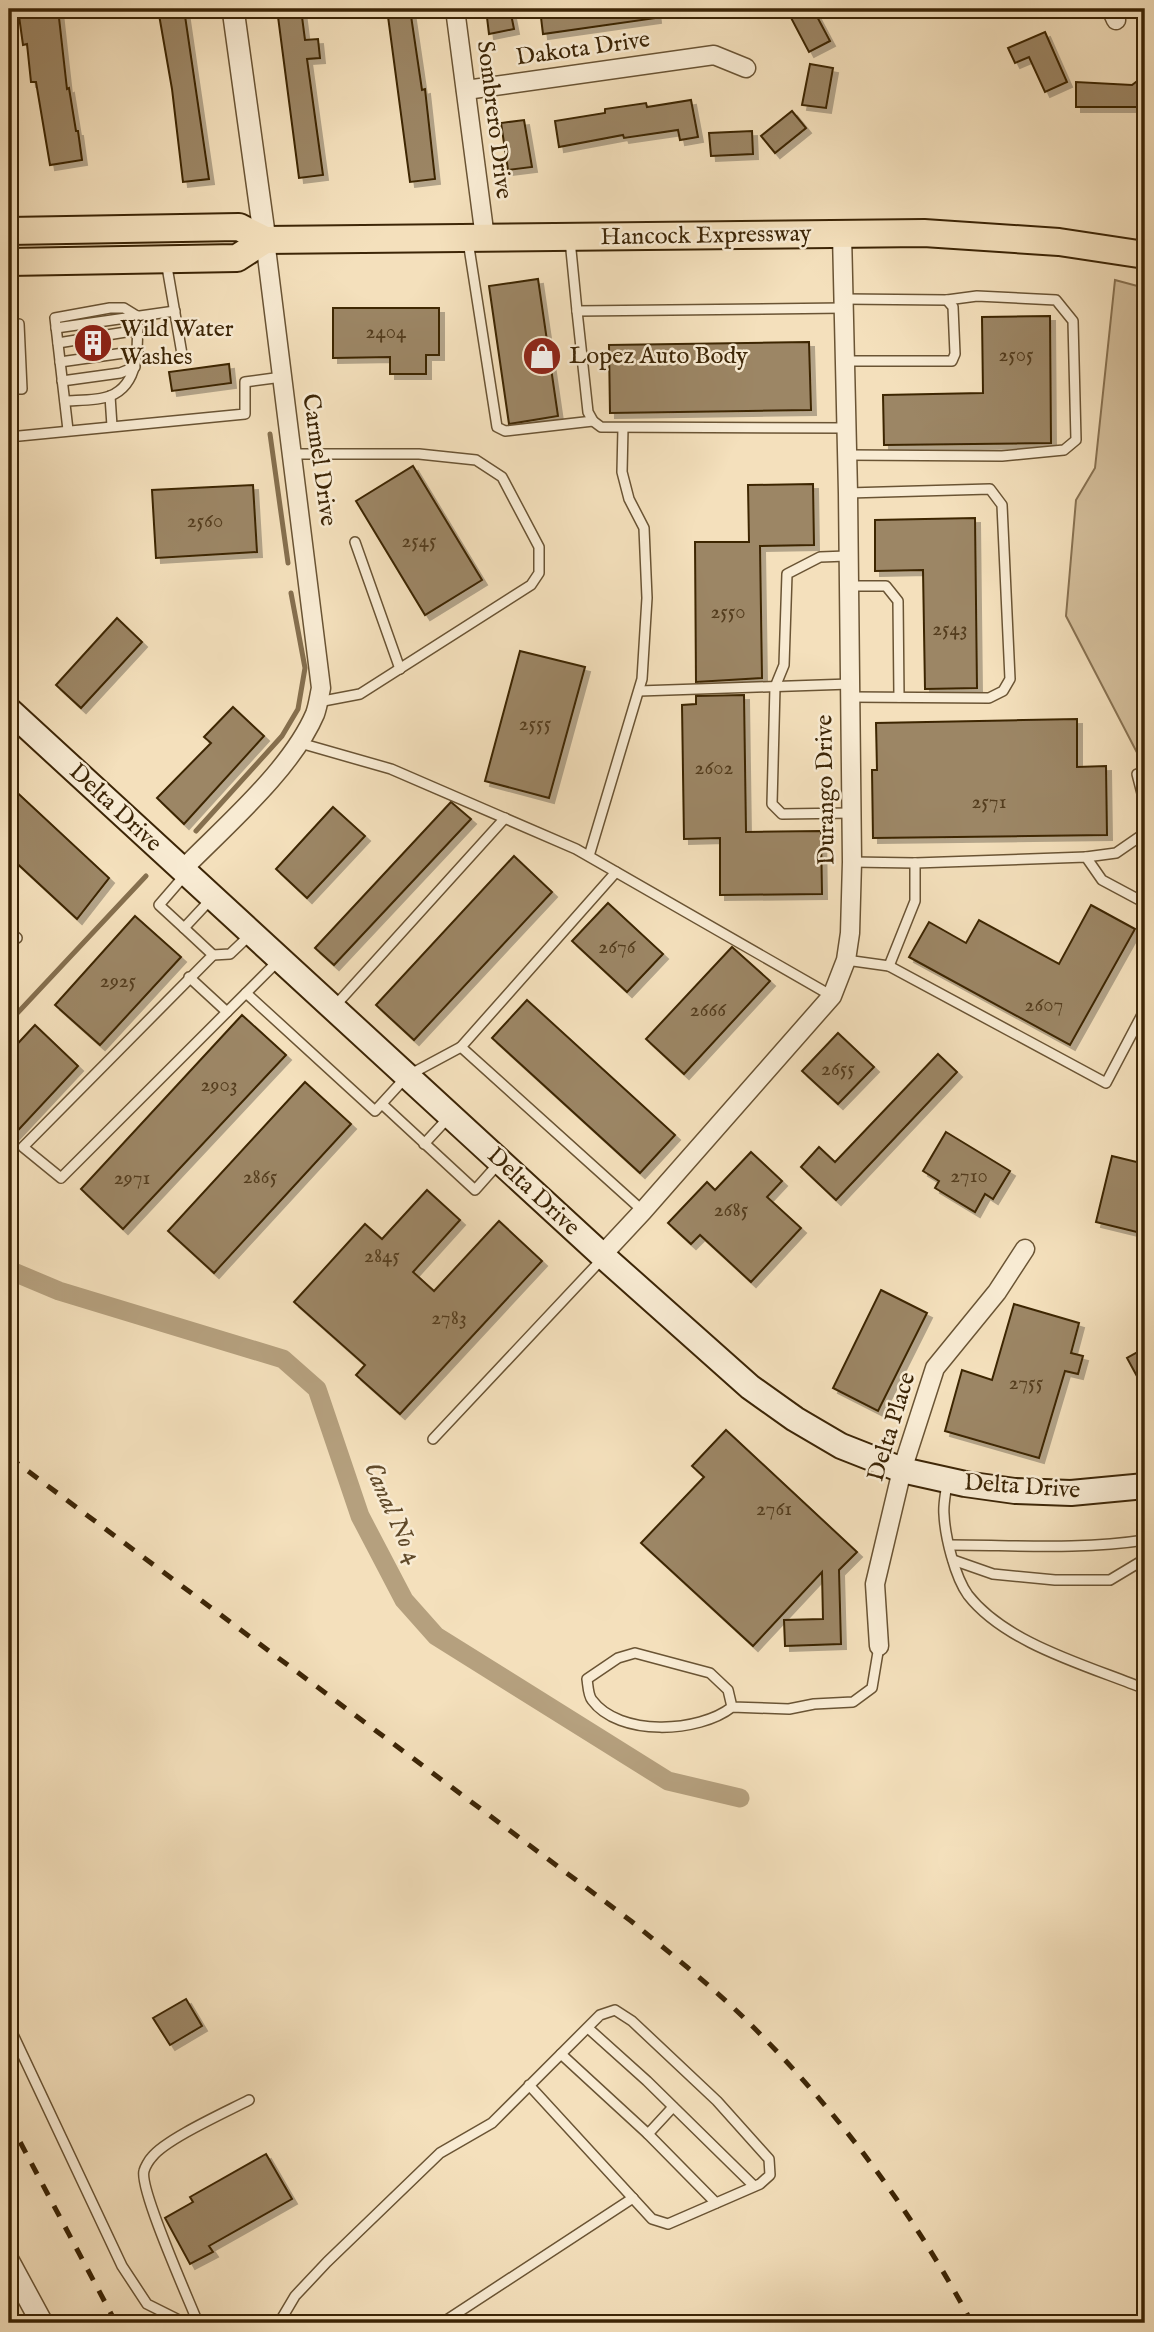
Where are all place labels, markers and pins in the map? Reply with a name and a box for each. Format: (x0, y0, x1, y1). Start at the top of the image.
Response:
place label: Wild Water Washes (120, 314, 234, 373)
building icon: Wild Water Washes (72, 322, 114, 364)
shop icon: Lopez Auto Body (521, 335, 563, 377)
place label: Lopez Auto Body (569, 341, 748, 372)

